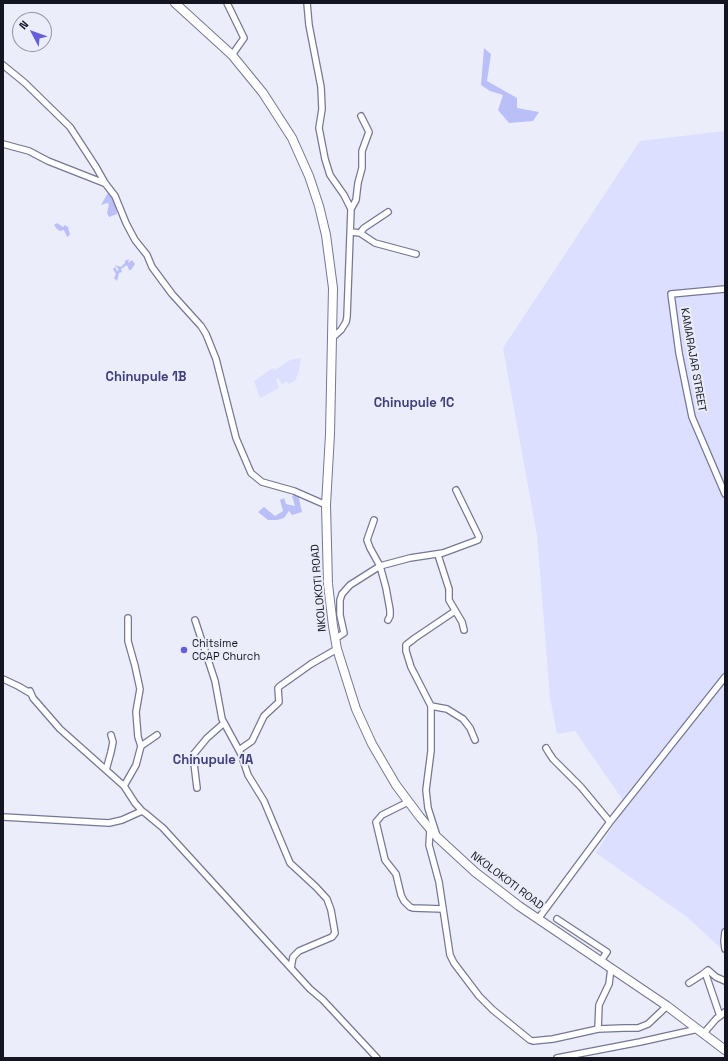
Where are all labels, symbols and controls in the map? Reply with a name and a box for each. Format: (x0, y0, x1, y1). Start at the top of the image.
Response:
north arrow (12, 12, 52, 52)
text: N (16, 17, 31, 32)
street label: KAMARAJAR STREET (677, 307, 709, 413)
district label: Chinupule 1B (106, 369, 186, 385)
district label: Chinupule 1C (374, 395, 454, 411)
street label: NKOLOKOTI ROAD (309, 544, 329, 632)
place label: Chitsime CCAP Church (192, 637, 260, 663)
marker: Chitsime CCAP Church (179, 645, 189, 655)
district label: Chinupule 1A (173, 752, 253, 768)
street label: NKOLOKOTI ROAD (468, 849, 546, 913)

